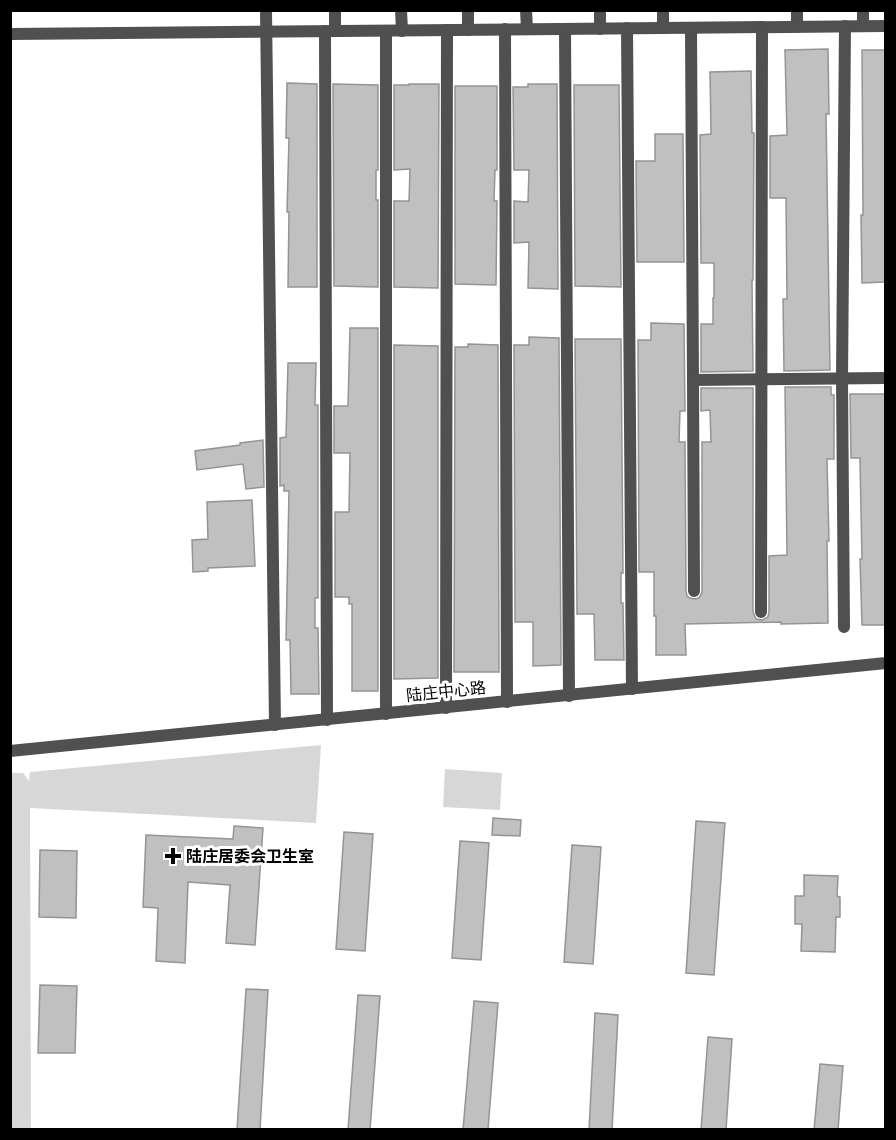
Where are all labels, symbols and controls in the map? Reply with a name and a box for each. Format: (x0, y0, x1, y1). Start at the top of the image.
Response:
street label: 陆庄中心路 (405, 678, 487, 704)
marker: 陆庄居委会卫生室 (164, 847, 182, 865)
place label: 陆庄居委会卫生室 (186, 847, 314, 865)

